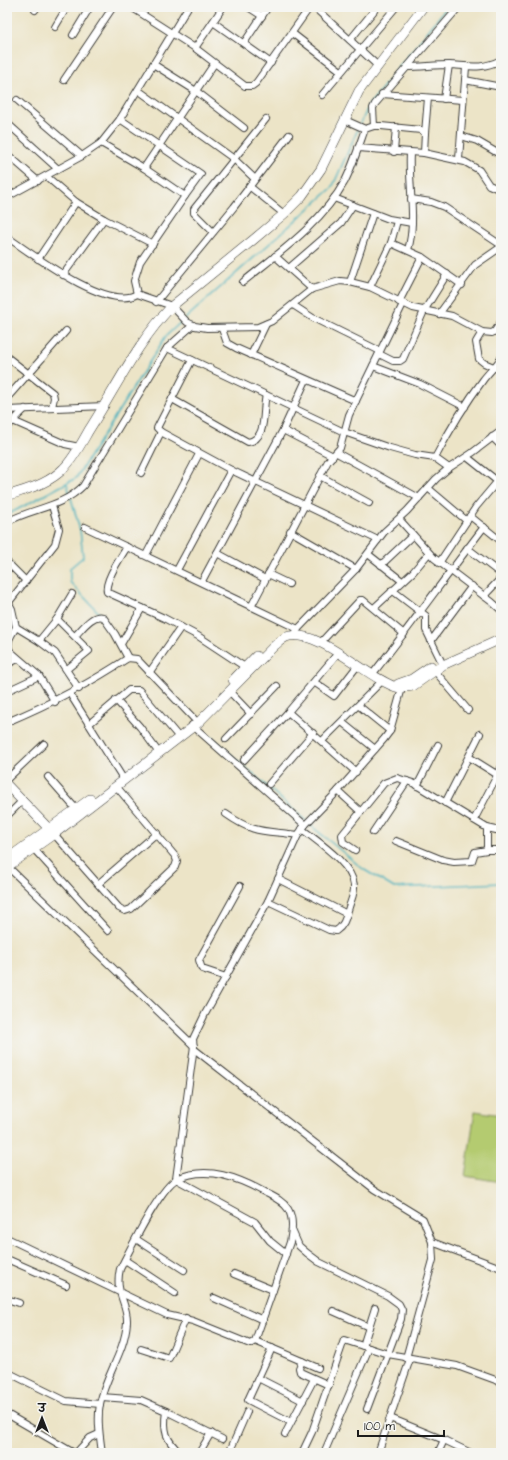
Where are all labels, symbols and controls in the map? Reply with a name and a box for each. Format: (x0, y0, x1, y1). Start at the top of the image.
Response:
north arrow (22, 1398, 62, 1438)
text: उ (37, 1401, 47, 1416)
scale bar (358, 1412, 444, 1438)
text: 100 m (364, 1418, 395, 1435)

